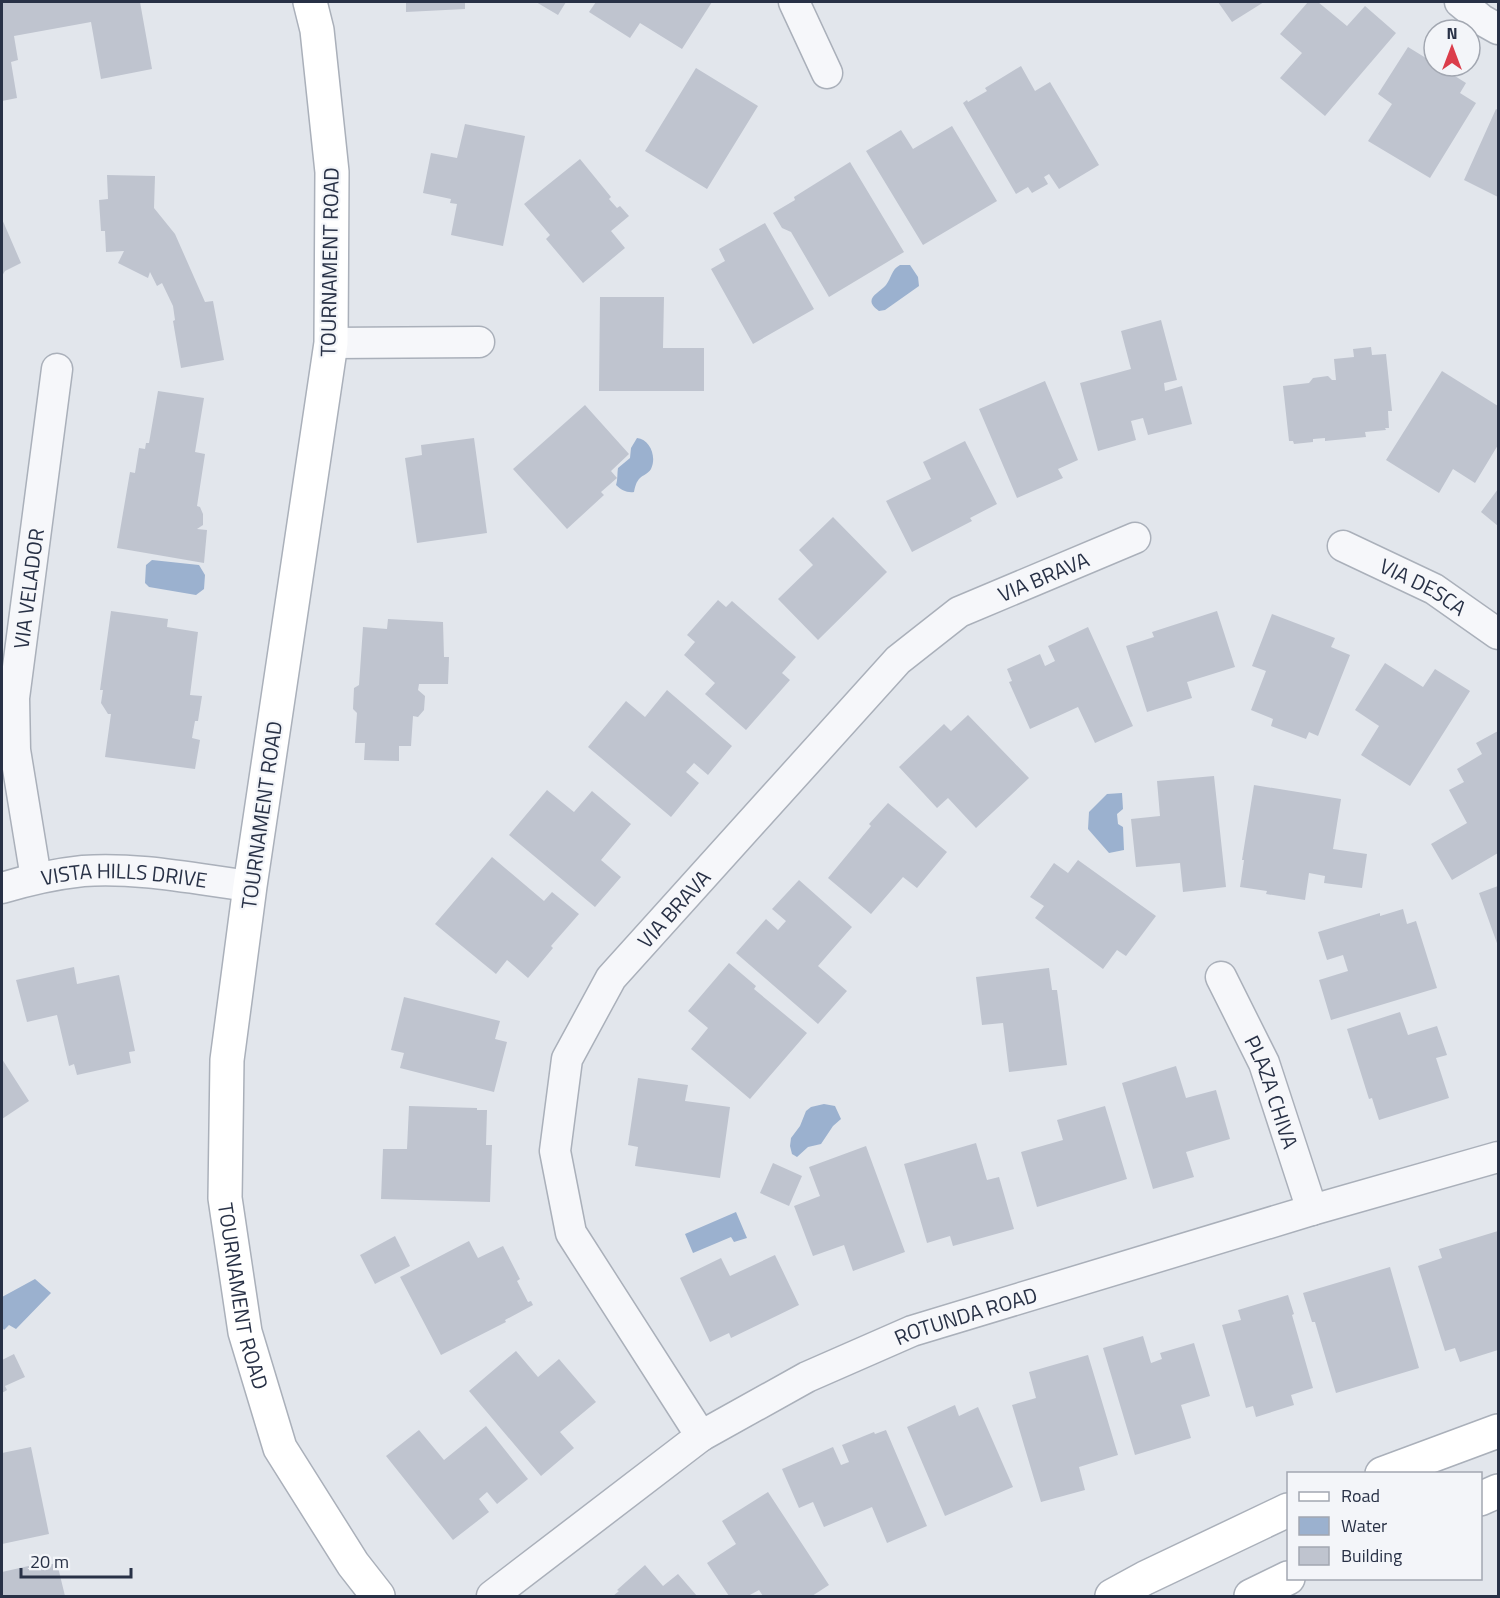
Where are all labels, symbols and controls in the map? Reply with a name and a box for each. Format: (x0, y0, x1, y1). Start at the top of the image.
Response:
north arrow (1422, 18, 1482, 78)
text: N (1446, 21, 1458, 45)
street label: TOURNAMENT ROAD (311, 167, 347, 357)
street label: VIA VELADOR (5, 526, 52, 651)
street label: VIA BRAVA (993, 543, 1094, 610)
street label: VIA DESCA (1375, 550, 1474, 624)
street label: TOURNAMENT ROAD (232, 719, 290, 911)
street label: VISTA HILLS DRIVE (38, 854, 210, 896)
street label: VIA BRAVA (629, 862, 718, 955)
street label: PLAZA CHIVA (1237, 1030, 1307, 1153)
street label: TOURNAMENT ROAD (210, 1201, 277, 1393)
street label: ROTUNDA ROAD (889, 1278, 1041, 1353)
legend (1287, 1472, 1482, 1580)
text: Road (1341, 1482, 1380, 1509)
text: Water (1341, 1512, 1387, 1539)
scale bar (21, 1541, 130, 1579)
text: Building (1341, 1542, 1402, 1569)
text: 20 m (30, 1548, 69, 1575)

